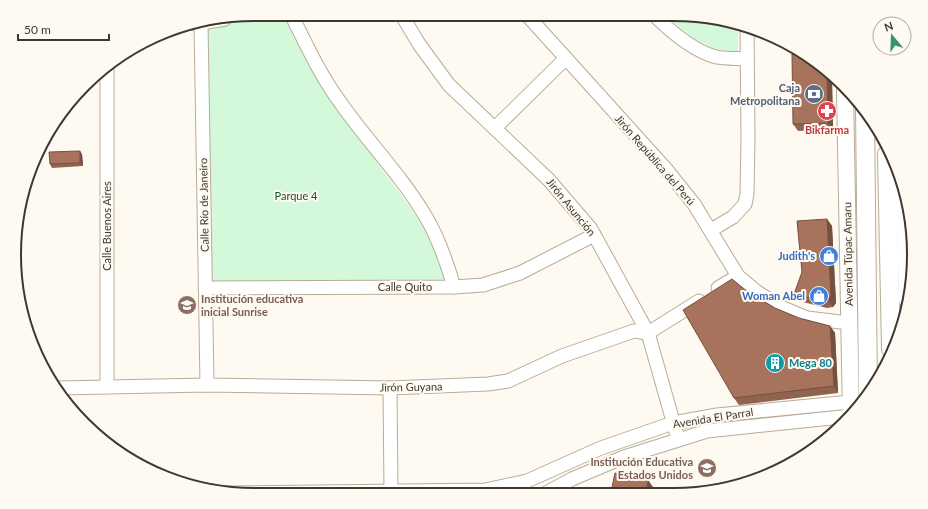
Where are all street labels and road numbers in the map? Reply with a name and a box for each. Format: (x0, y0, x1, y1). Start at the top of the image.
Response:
street label: Jirón República del Perú (613, 112, 698, 207)
street label: Calle Río de Janeiro (196, 158, 211, 252)
street label: Jirón Asunción (544, 175, 599, 238)
street label: Calle Buenos Aires (100, 181, 113, 271)
street label: Avenida Túpac Amaru (840, 202, 855, 306)
street label: Calle Quito (378, 280, 432, 293)
street label: Jirón Guyana (379, 379, 443, 394)
street label: Avenida El Parral (672, 405, 754, 430)

